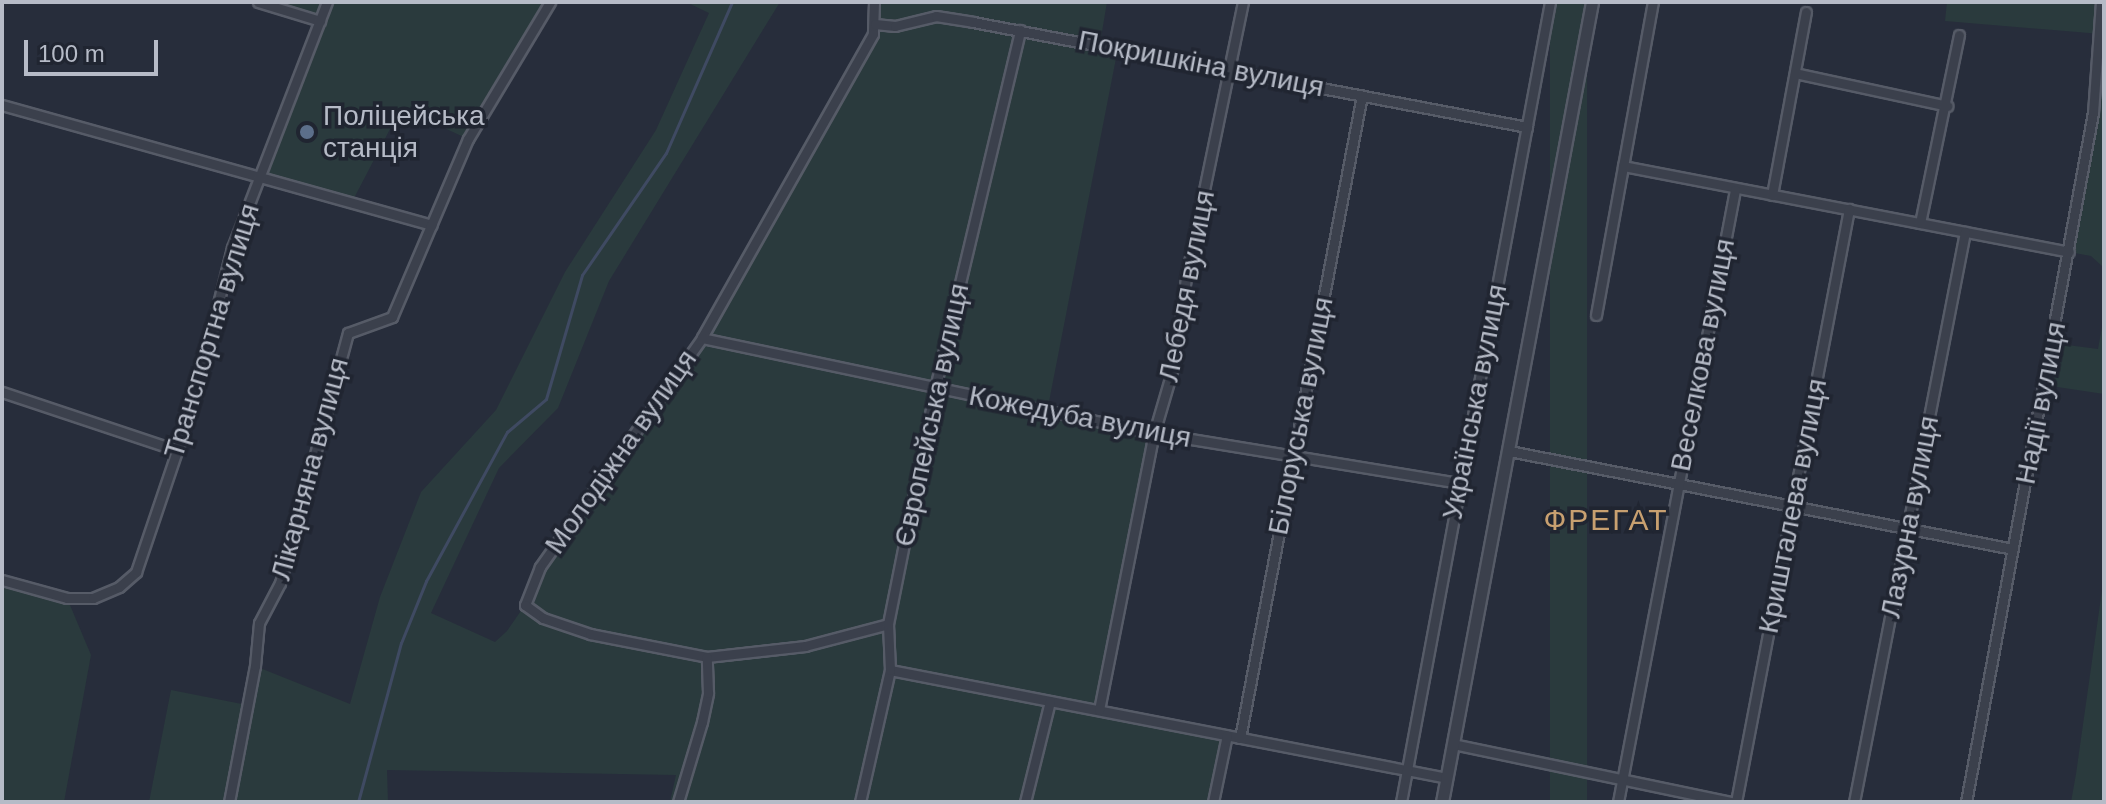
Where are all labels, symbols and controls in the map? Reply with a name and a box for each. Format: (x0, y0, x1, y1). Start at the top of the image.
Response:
scale bar (28, 24, 162, 74)
street label: Покришкіна вулиця (1075, 24, 1327, 104)
text: 100 m (38, 40, 105, 67)
place label: Поліцейська станція (323, 99, 485, 165)
marker: Поліцейська станція (298, 123, 316, 141)
street label: Лебедя вулиця (1152, 187, 1222, 385)
street label: Транспортна вулиця (157, 200, 267, 462)
street label: Веселкова вулиця (1664, 236, 1742, 474)
street label: Європейська вулиця (888, 280, 976, 550)
street label: Українська вулиця (1436, 282, 1514, 522)
street label: Білоруська вулиця (1261, 294, 1341, 538)
street label: Надії вулиця (2009, 319, 2073, 487)
street label: Молодіжна вулиця (538, 344, 704, 560)
street label: Лікарняна вулиця (264, 354, 356, 584)
street label: Кришталева вулиця (1752, 376, 1834, 636)
street label: Кожедуба вулиця (966, 379, 1194, 455)
street label: Лазурна вулиця (1874, 413, 1946, 621)
district label: ФРЕГАТ (1543, 502, 1669, 538)

